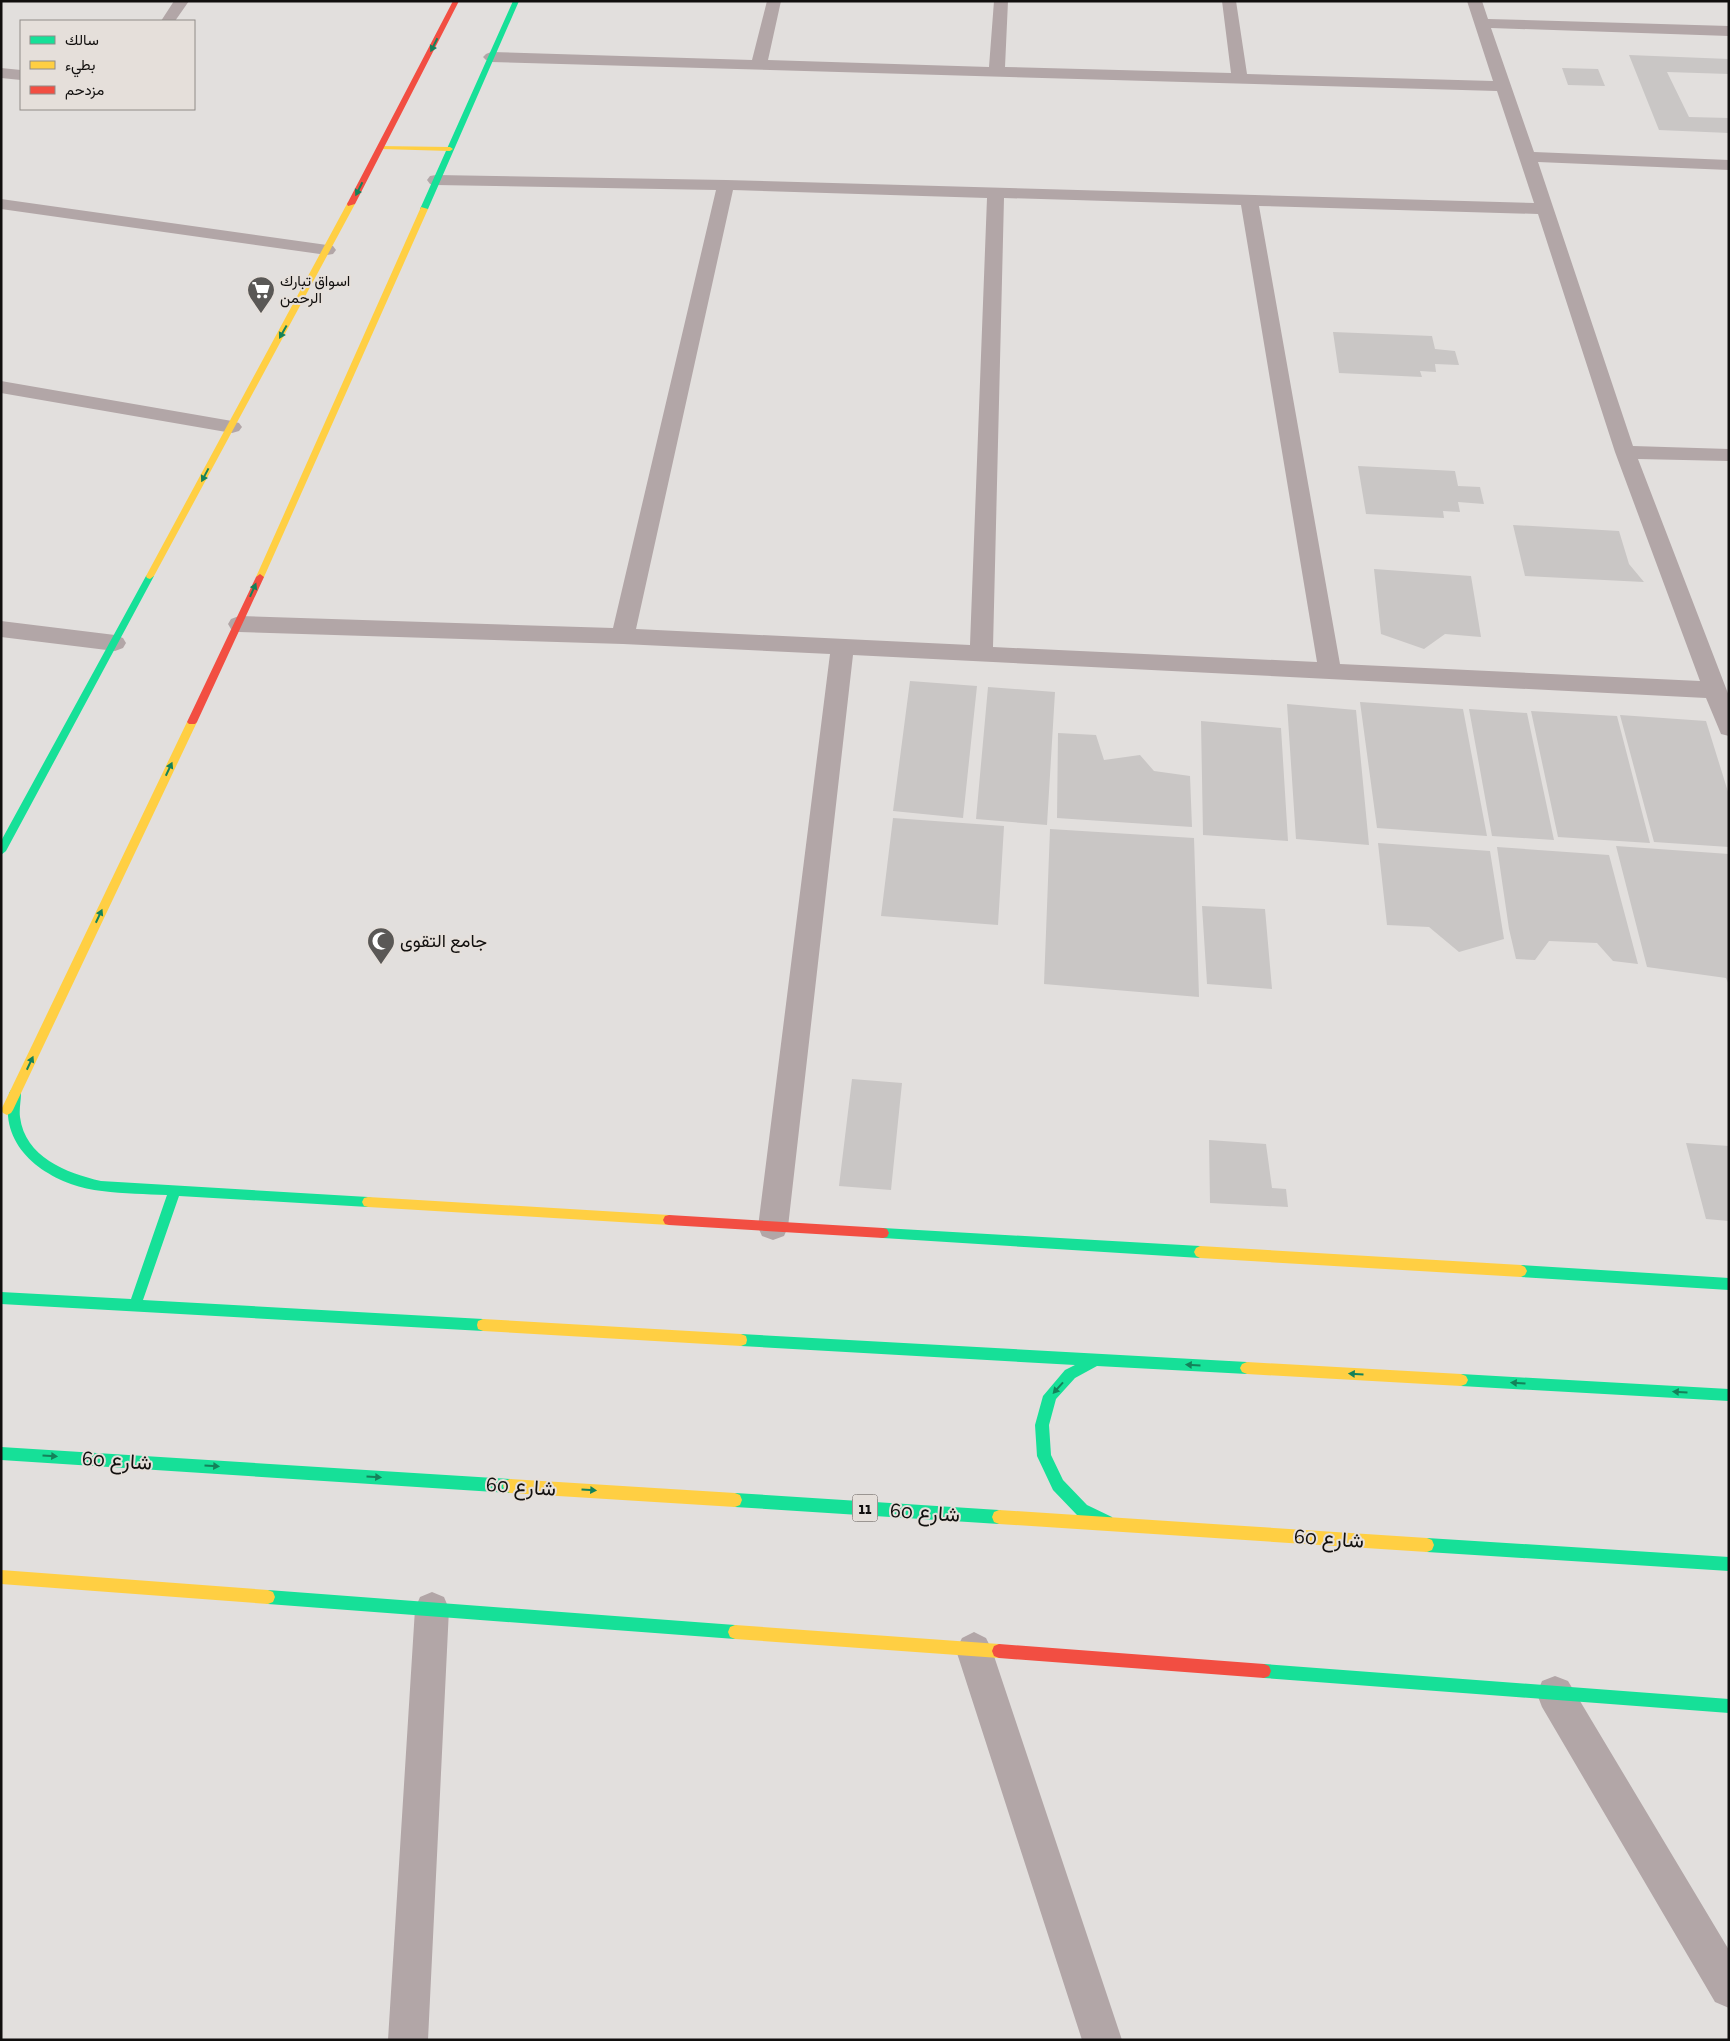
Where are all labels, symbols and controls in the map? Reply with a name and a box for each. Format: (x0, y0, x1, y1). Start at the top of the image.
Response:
legend (20, 20, 195, 110)
text: سالك (65, 31, 99, 49)
one-way arrow (430, 37, 438, 52)
text: بطيء (65, 56, 95, 78)
text: مزدحم (65, 81, 104, 100)
one-way arrow (355, 182, 363, 196)
place label: اسواق تبارك الرحمن (280, 272, 350, 308)
supermarket icon: اسواق تبارك الرحمن (246, 275, 276, 314)
one-way arrow (279, 325, 287, 340)
one-way arrow (201, 469, 210, 482)
one-way arrow (250, 583, 258, 597)
one-way arrow (166, 762, 174, 776)
one-way arrow (96, 909, 104, 923)
mosque icon: جامع التقوى (366, 926, 396, 965)
place label: جامع التقوى (400, 930, 487, 953)
one-way arrow (25, 1055, 34, 1070)
one-way arrow (1185, 1360, 1201, 1368)
one-way arrow (1347, 1369, 1363, 1377)
one-way arrow (1510, 1378, 1526, 1386)
one-way arrow (1052, 1381, 1064, 1393)
one-way arrow (1672, 1387, 1688, 1395)
street label: شارع 60 (81, 1445, 153, 1477)
one-way arrow (42, 1452, 58, 1460)
one-way arrow (204, 1463, 220, 1471)
street label: شارع 60 (485, 1471, 557, 1503)
one-way arrow (366, 1473, 382, 1481)
one-way arrow (581, 1487, 597, 1495)
road number: 11 (852, 1495, 878, 1522)
street label: شارع 60 (889, 1497, 961, 1529)
street label: شارع 60 (1293, 1523, 1365, 1555)

